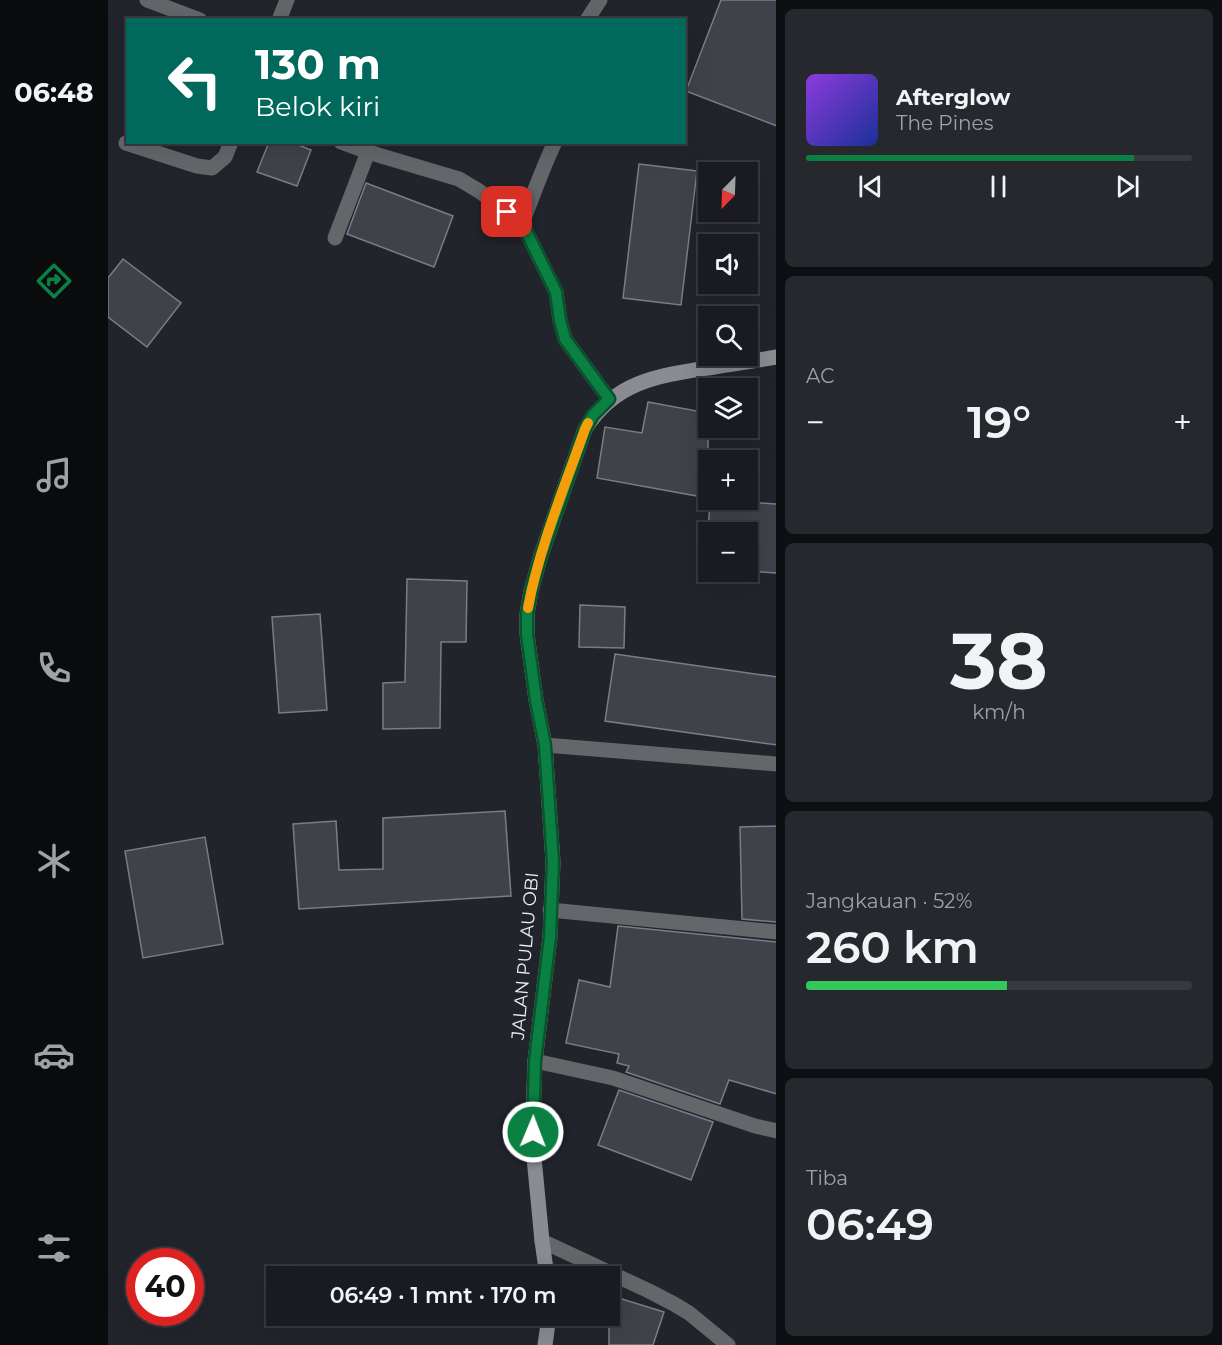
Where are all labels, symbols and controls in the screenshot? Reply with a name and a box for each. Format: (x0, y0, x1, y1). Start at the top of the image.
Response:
text: 130 m (255, 38, 381, 90)
icon: left (156, 42, 234, 120)
text: 06:48 (14, 76, 94, 109)
text: Afterglow (896, 84, 1010, 111)
text: Belok kiri (255, 90, 380, 123)
text: The Pines (896, 111, 993, 135)
north arrow (698, 162, 758, 222)
map controls (698, 162, 758, 582)
icon: previous (854, 170, 887, 203)
icon: pause (982, 170, 1015, 203)
icon: next (1111, 170, 1144, 203)
pin (481, 186, 532, 237)
icon: arrive (490, 195, 523, 228)
button: sound (698, 234, 758, 294)
icon: directions (33, 260, 75, 302)
button: search (698, 306, 758, 366)
text: AC (806, 364, 834, 388)
button: layers (698, 378, 758, 438)
text: 19° (967, 394, 1031, 449)
text: − (806, 402, 825, 442)
text: + (1173, 402, 1192, 442)
button: + (698, 450, 758, 510)
icon: music (33, 454, 75, 496)
button: − (698, 522, 758, 582)
text: 38 (950, 613, 1048, 709)
icon: phone (33, 647, 75, 689)
text: km/h (972, 700, 1026, 724)
icon: climate (33, 840, 75, 882)
street label: JALAN PULAU OBI (507, 871, 543, 1042)
text: Jangkauan · 52% (806, 889, 972, 913)
text: 260 km (806, 919, 979, 974)
icon: car (33, 1034, 75, 1076)
position arrow (501, 1100, 565, 1164)
text: Tiba (806, 1166, 848, 1190)
text: 06:49 (806, 1196, 934, 1251)
icon: filters (33, 1227, 75, 1269)
speed limit sign: 40 (126, 1248, 204, 1326)
text: 06:49 · 1 mnt · 170 m (330, 1282, 556, 1309)

